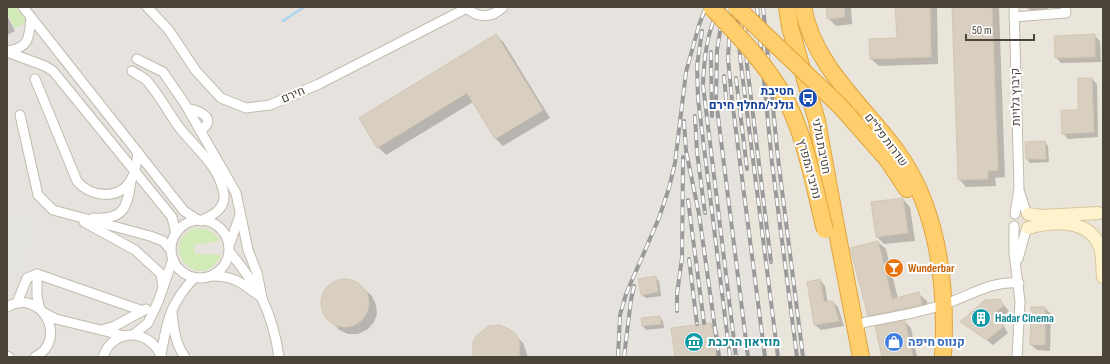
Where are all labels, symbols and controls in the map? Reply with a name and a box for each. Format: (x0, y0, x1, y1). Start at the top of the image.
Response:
scale bar (966, 16, 1034, 42)
text: 50 m (972, 23, 992, 38)
street label: קיבוץ גלויות (1008, 68, 1024, 126)
street label: חירם (279, 83, 307, 107)
place label: חטיבת גולני/מחלף חירם (709, 84, 794, 113)
bus stop icon: חטיבת גולני/מחלף חירם (797, 87, 819, 109)
street label: שדרות פלי"ם (861, 110, 911, 170)
street label: חטיבת גולני (808, 117, 834, 175)
street label: נתיבי המפרץ (794, 137, 824, 201)
bar icon: Wunderbar (883, 257, 905, 279)
place label: Wunderbar (908, 261, 955, 276)
building icon: Hadar Cinema (970, 307, 992, 329)
place label: Hadar Cinema (995, 311, 1054, 326)
museum icon: מוזיאון הרכבת (683, 331, 705, 353)
shop icon: קנווס חיפה (883, 331, 905, 353)
place label: מוזיאון הרכבת (708, 335, 780, 350)
place label: קנווס חיפה (908, 335, 965, 350)

